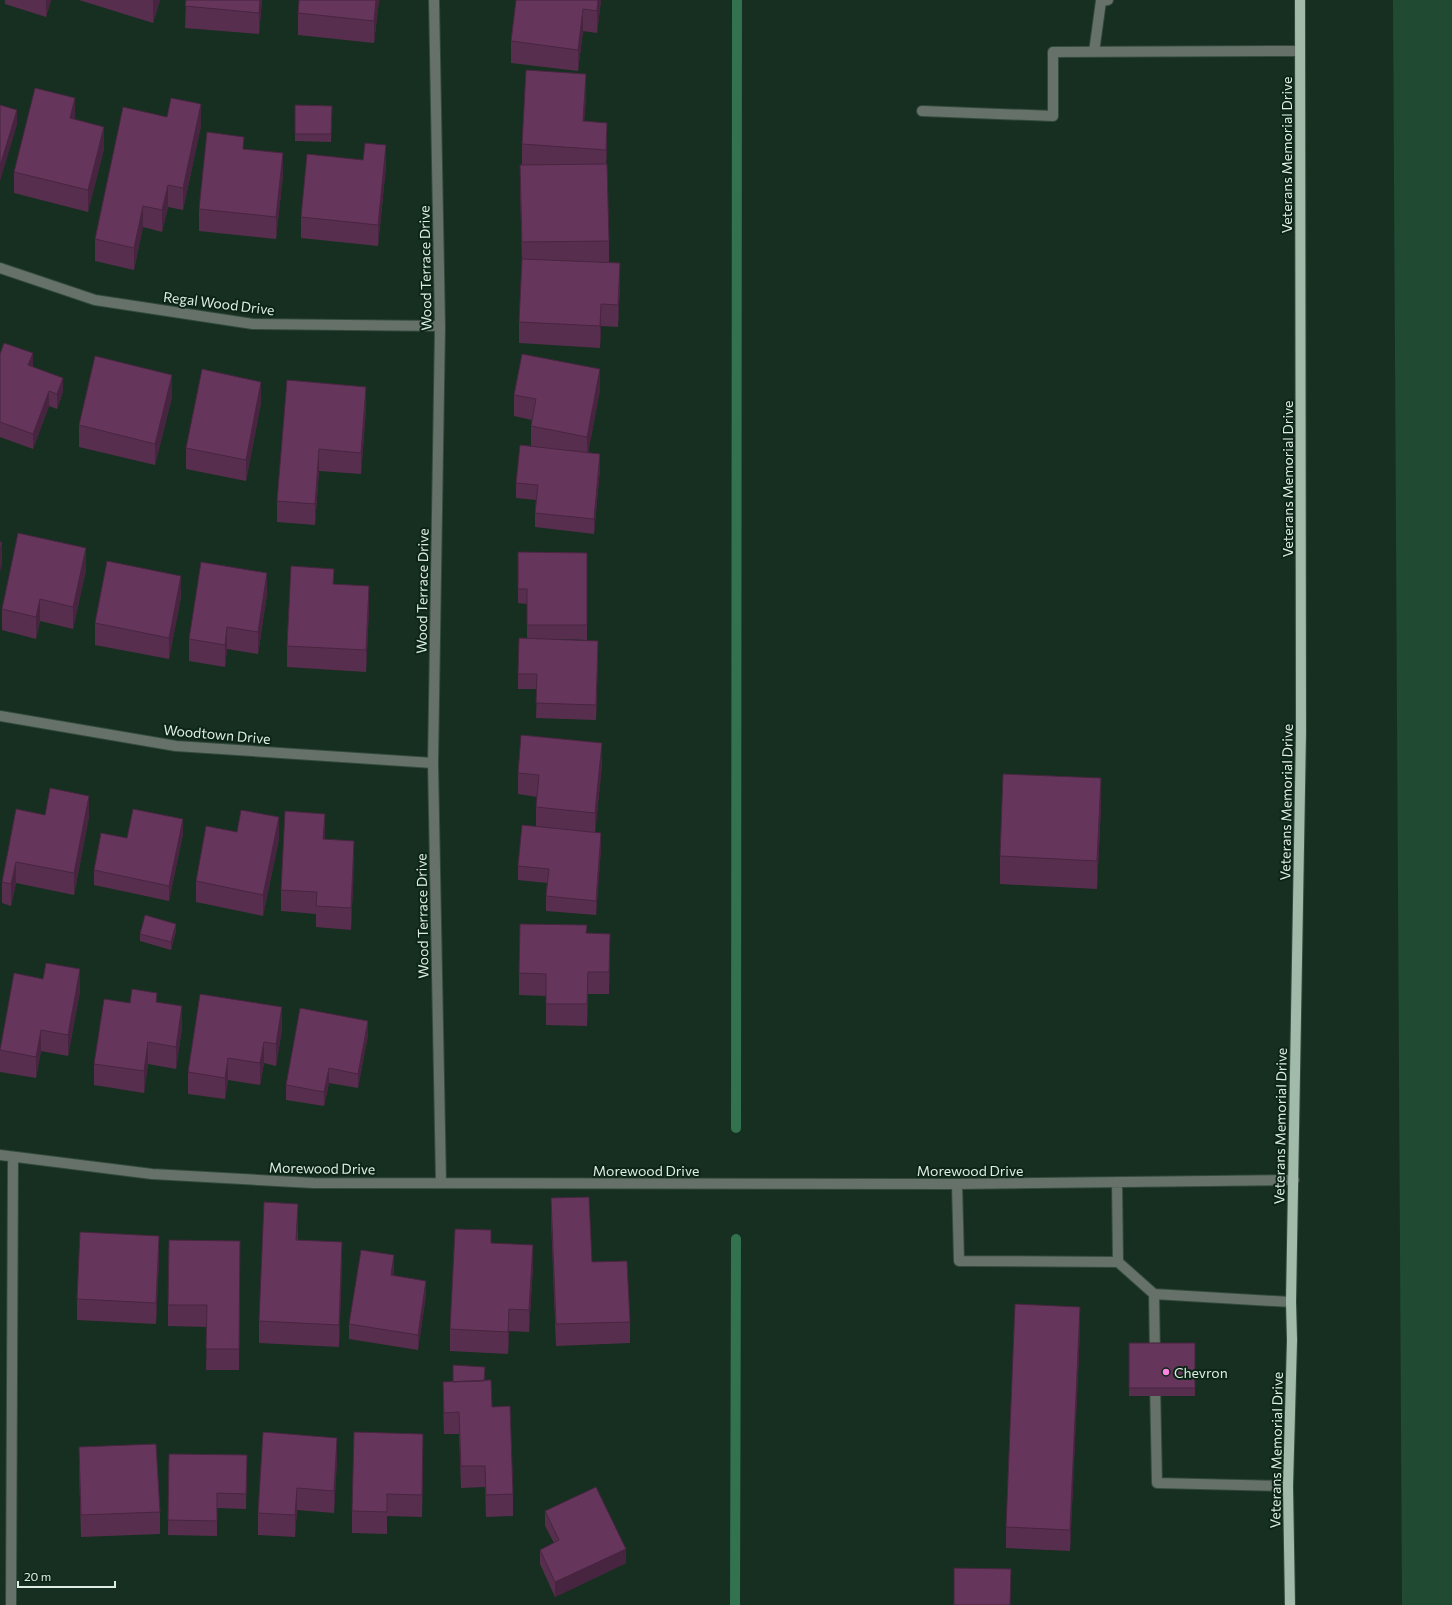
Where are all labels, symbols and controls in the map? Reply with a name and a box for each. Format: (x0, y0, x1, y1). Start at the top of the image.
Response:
street label: Veterans Memorial Drive (1278, 77, 1295, 233)
street label: Wood Terrace Drive (415, 205, 435, 331)
street label: Regal Wood Drive (162, 288, 276, 318)
street label: Veterans Memorial Drive (1279, 401, 1296, 557)
street label: Wood Terrace Drive (412, 528, 432, 654)
street label: Woodtown Drive (163, 721, 271, 747)
street label: Veterans Memorial Drive (1276, 724, 1296, 880)
street label: Wood Terrace Drive (412, 853, 432, 979)
street label: Veterans Memorial Drive (1270, 1048, 1290, 1204)
street label: Morewood Drive (269, 1159, 375, 1177)
street label: Morewood Drive (593, 1162, 699, 1179)
street label: Morewood Drive (917, 1162, 1023, 1179)
place label: Chevron (1174, 1364, 1228, 1381)
marker: Chevron (1161, 1367, 1171, 1377)
street label: Veterans Memorial Drive (1266, 1372, 1286, 1528)
scale bar (18, 1563, 115, 1589)
text: 20 m (24, 1569, 51, 1583)

